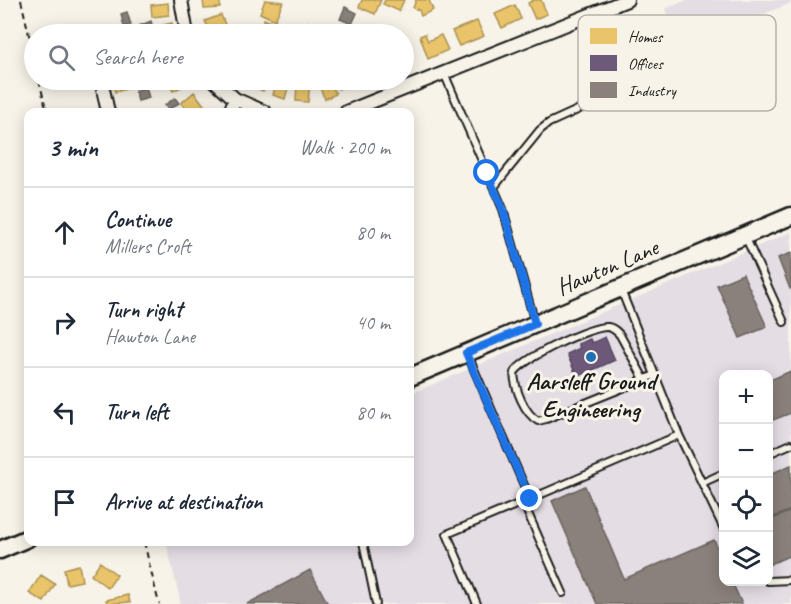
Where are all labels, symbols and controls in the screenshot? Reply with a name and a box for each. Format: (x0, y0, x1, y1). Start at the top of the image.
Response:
legend (578, 15, 776, 111)
search box (24, 24, 414, 90)
text: Homes (628, 27, 664, 47)
icon: search (45, 41, 78, 74)
text: Search here (93, 43, 183, 71)
text: Offices (628, 54, 664, 74)
text: Industry (628, 81, 677, 101)
text: 3 min (48, 131, 98, 164)
text: Walk · 200 m (300, 135, 390, 160)
route start (473, 159, 499, 185)
text: Continue (105, 206, 171, 234)
icon: ahead (48, 216, 81, 249)
text: 80 m (356, 220, 390, 245)
street label: Hawton Lane (551, 231, 665, 302)
text: Millers Croft (105, 234, 191, 259)
text: Turn right (105, 296, 182, 324)
icon: right (48, 306, 81, 339)
text: 40 m (356, 310, 390, 335)
text: Hawton Lane (105, 324, 195, 349)
marker: Aarsleff Ground Engineering (584, 350, 598, 364)
place label: Aarsleff Ground Engineering (527, 366, 660, 424)
map controls (719, 370, 773, 586)
button: + (719, 370, 773, 424)
icon: left (48, 396, 81, 429)
text: Turn left (105, 398, 169, 426)
text: 80 m (356, 400, 390, 425)
button: − (719, 424, 773, 478)
button: locate (719, 478, 773, 532)
route end (516, 485, 542, 511)
icon: arrive (48, 486, 81, 519)
text: Arrive at destination (105, 488, 262, 516)
button: layers (719, 532, 773, 586)

